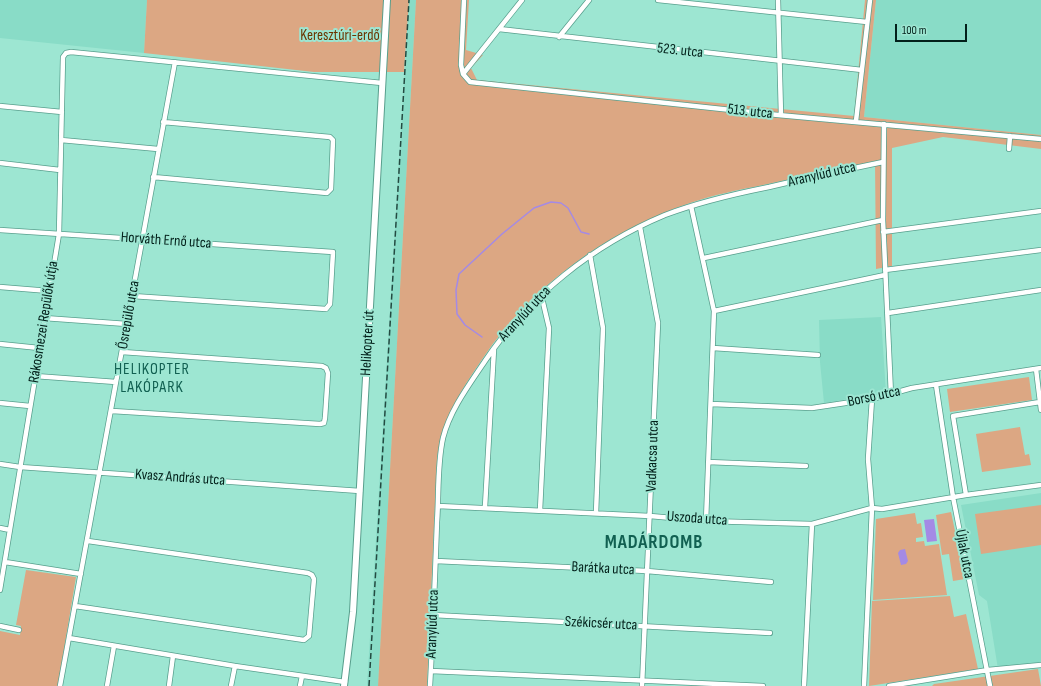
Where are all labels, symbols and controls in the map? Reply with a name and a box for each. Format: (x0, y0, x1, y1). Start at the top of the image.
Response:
scale bar (897, 16, 969, 42)
text: 100 m (902, 23, 927, 38)
park label: Keresztúri-erdő (300, 27, 380, 45)
street label: 523. utca (656, 40, 704, 62)
street label: 513. utca (727, 101, 773, 123)
street label: Aranylúd utca (786, 159, 858, 191)
street label: Horváth Ernő utca (120, 229, 212, 253)
street label: Rákosmezei Repülők útja (25, 260, 63, 384)
street label: Ősrepülő utca (114, 279, 144, 351)
street label: Aranylúd utca (495, 283, 555, 345)
street label: Helikopter út (357, 310, 379, 376)
district label: HELIKOPTER LAKÓPARK (114, 360, 190, 398)
street label: Borsó utca (846, 383, 902, 411)
street label: Vadkacsa utca (643, 420, 663, 492)
street label: Kvasz András utca (134, 466, 226, 490)
street label: Uszoda utca (666, 508, 728, 530)
street label: Újlak utca (950, 528, 978, 580)
district label: MADÁRDOMB (605, 532, 703, 554)
street label: Barátka utca (571, 558, 635, 580)
street label: Aranylúd utca (423, 589, 443, 659)
street label: Székicsér utca (564, 613, 638, 635)

